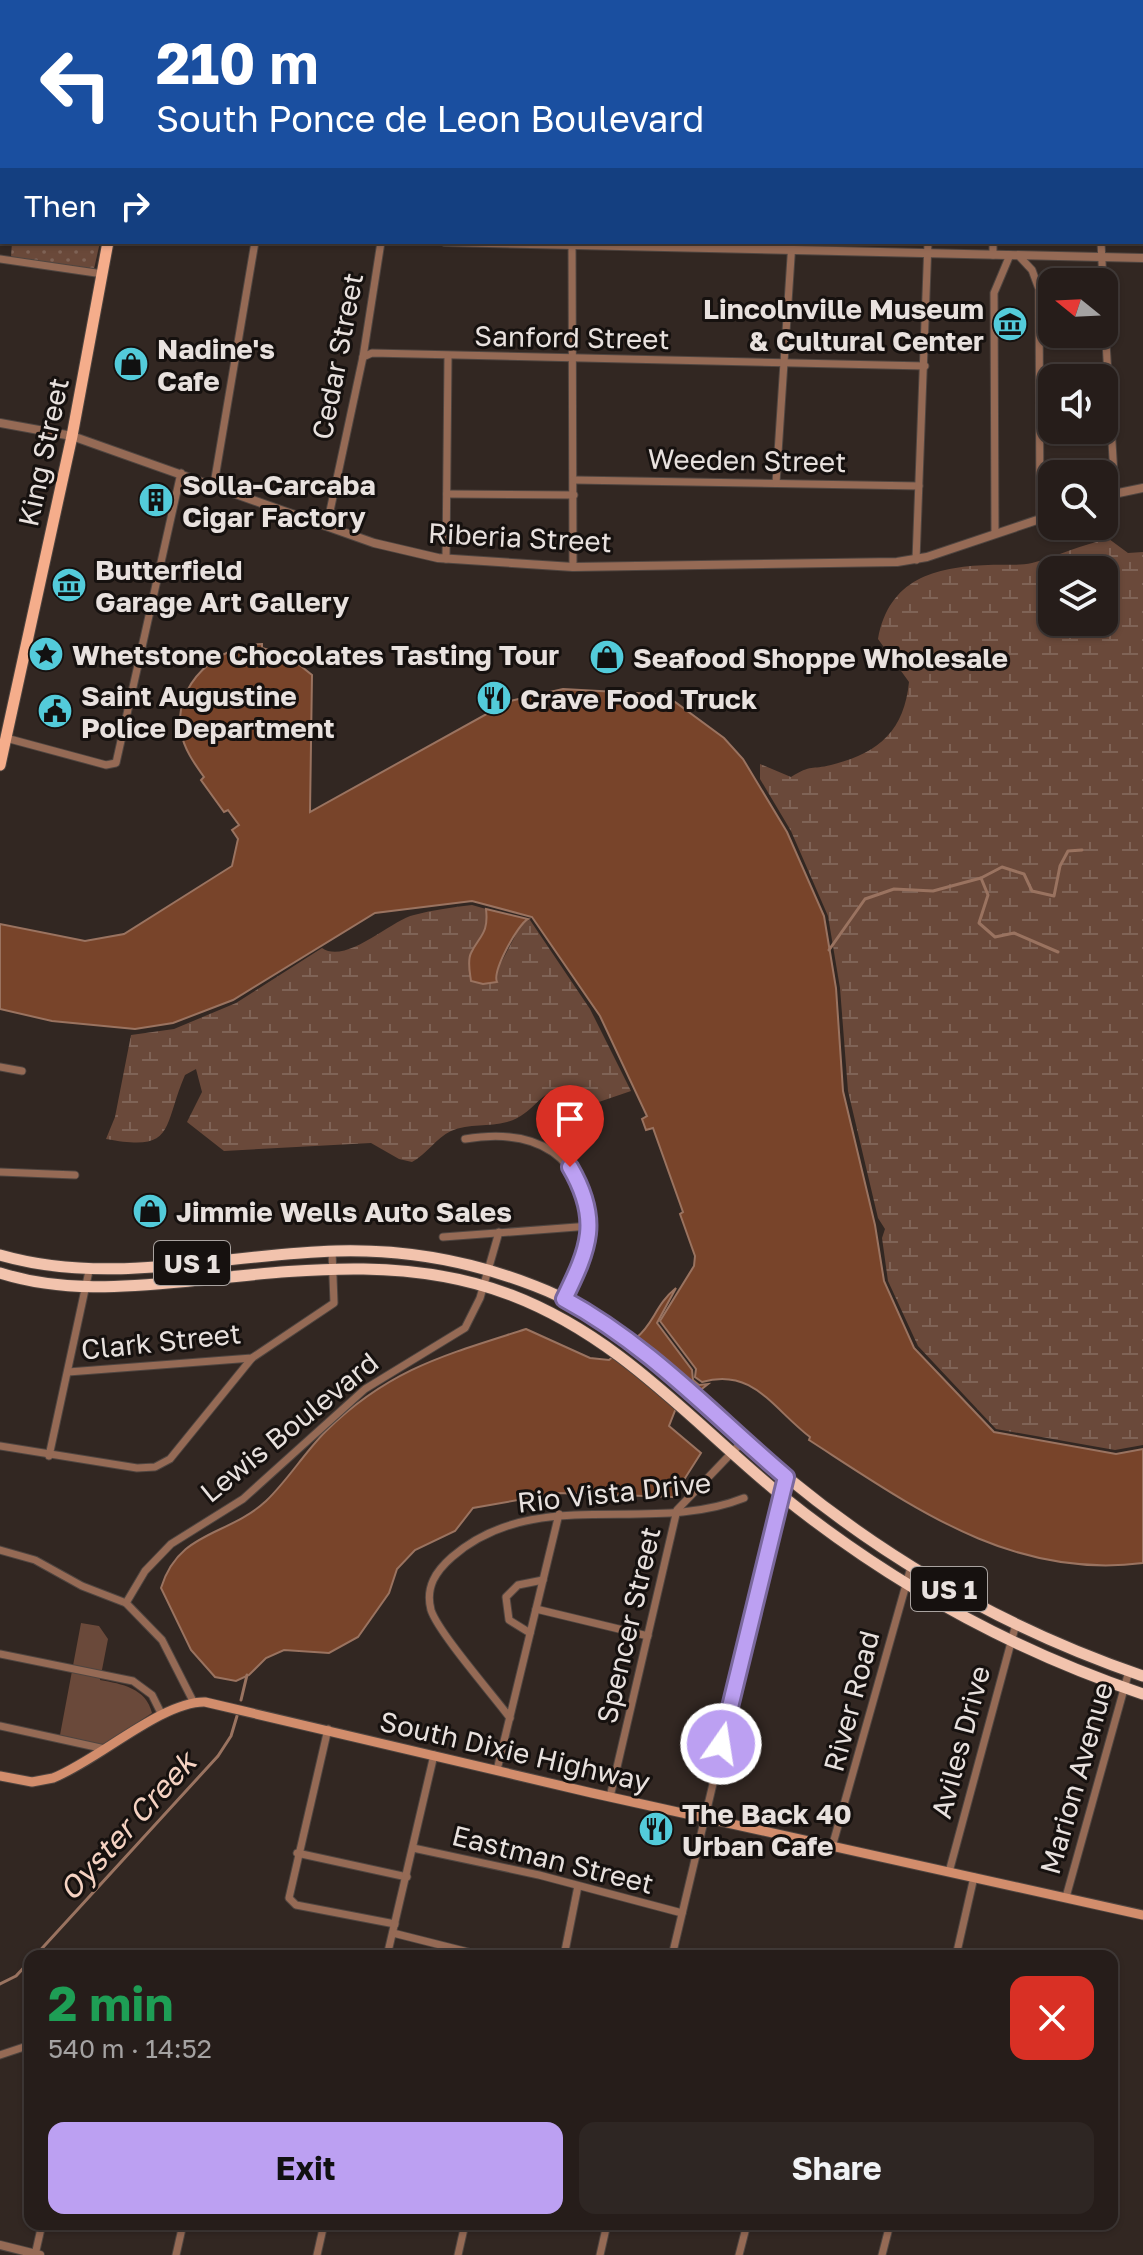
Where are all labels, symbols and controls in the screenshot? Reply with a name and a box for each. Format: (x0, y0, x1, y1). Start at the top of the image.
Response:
text: 210 m (156, 29, 318, 96)
icon: left (24, 32, 128, 136)
text: South Ponce de Leon Boulevard (156, 97, 704, 140)
icon: right (113, 184, 157, 228)
text: Then (24, 188, 97, 224)
north arrow (1038, 268, 1118, 348)
map controls (1038, 268, 1118, 636)
street label: Cedar Street (305, 270, 369, 442)
place label: Lincolnville Museum & Cultural Center (703, 292, 984, 357)
museum icon: Lincolnville Museum & Cultural Center (991, 305, 1029, 343)
street label: Sanford Street (474, 319, 670, 355)
place label: Nadine's Cafe (157, 332, 275, 397)
shop icon: Nadine's Cafe (112, 345, 150, 383)
button: sound (1038, 364, 1118, 444)
street label: King Street (11, 375, 75, 529)
street label: Weeden Street (647, 442, 847, 478)
button: search (1038, 460, 1118, 540)
place label: Solla-Carcaba Cigar Factory (182, 468, 376, 533)
building icon: Solla-Carcaba Cigar Factory (137, 481, 175, 519)
street label: Riberia Street (427, 516, 613, 558)
place label: Butterfield Garage Art Gallery (95, 553, 349, 618)
button: layers (1038, 556, 1118, 636)
museum icon: Butterfield Garage Art Gallery (50, 566, 88, 604)
place icon: Whetstone Chocolates Tasting Tour (27, 635, 65, 673)
place label: Whetstone Chocolates Tasting Tour (72, 638, 559, 671)
shop icon: Seafood Shoppe Wholesale (588, 638, 626, 676)
place label: Seafood Shoppe Wholesale (633, 641, 1008, 674)
place label: Saint Augustine Police Department (81, 679, 335, 744)
restaurant icon: Crave Food Truck (475, 679, 513, 717)
place label: Crave Food Truck (520, 682, 757, 715)
public building icon: Saint Augustine Police Department (36, 692, 74, 730)
pin (536, 1085, 604, 1167)
icon: arrive (548, 1097, 592, 1141)
shop icon: Jimmie Wells Auto Sales (131, 1192, 169, 1230)
place label: Jimmie Wells Auto Sales (176, 1195, 512, 1228)
road number: US 1 (154, 1241, 230, 1285)
street label: Clark Street (79, 1316, 243, 1366)
street label: Lewis Boulevard (194, 1345, 384, 1509)
street label: Rio Vista Drive (515, 1465, 713, 1519)
street label: Spencer Street (589, 1523, 667, 1727)
road number: US 1 (911, 1567, 987, 1611)
street label: River Road (816, 1627, 886, 1775)
street label: Aviles Drive (924, 1662, 996, 1822)
street label: Marion Avenue (1033, 1678, 1119, 1878)
position arrow (679, 1702, 763, 1786)
street label: South Dixie Highway (377, 1704, 654, 1798)
water label: Oyster Creek (51, 1742, 205, 1908)
place label: The Back 40 Urban Cafe (682, 1797, 852, 1862)
restaurant icon: The Back 40 Urban Cafe (637, 1810, 675, 1848)
street label: Eastman Street (449, 1818, 657, 1900)
text: 2 min (48, 1974, 173, 2032)
button: close (1010, 1976, 1094, 2060)
text: 540 m · 14:52 (48, 2033, 212, 2064)
button: Exit (48, 2122, 563, 2214)
button: Share (579, 2122, 1094, 2214)

